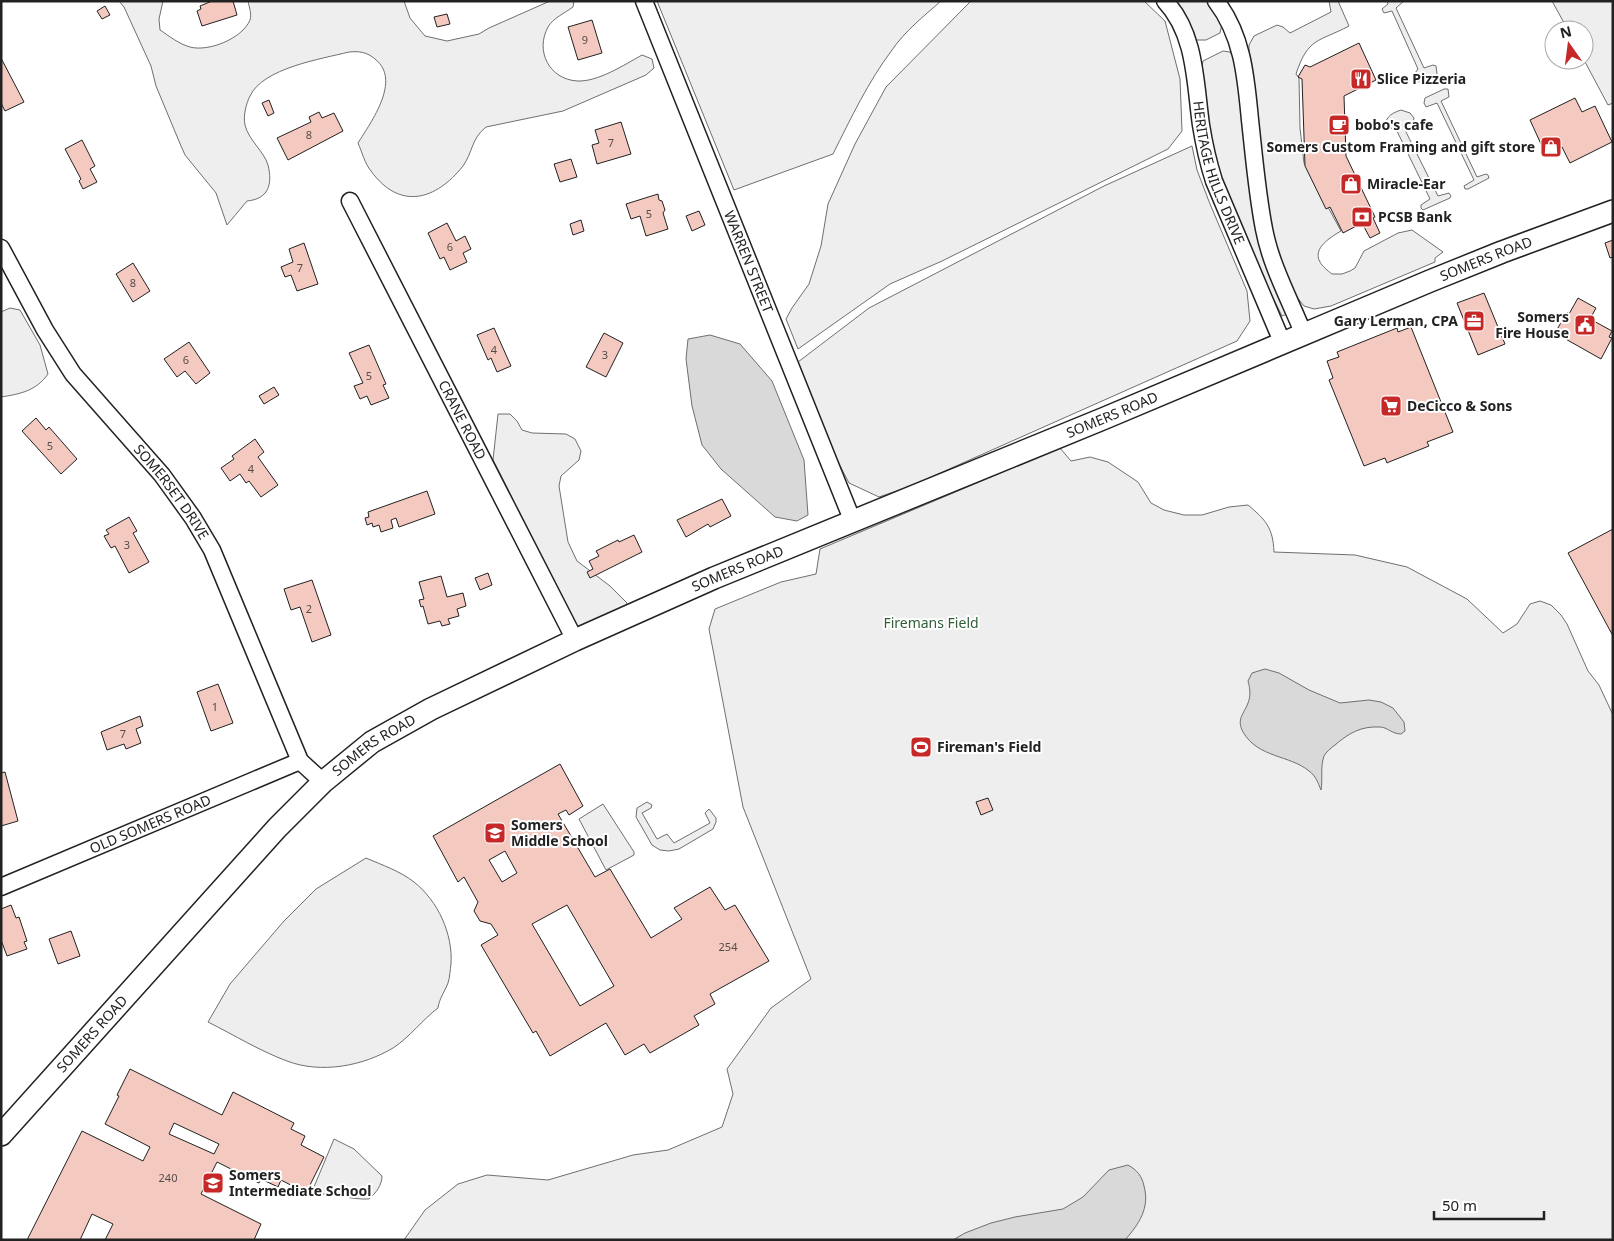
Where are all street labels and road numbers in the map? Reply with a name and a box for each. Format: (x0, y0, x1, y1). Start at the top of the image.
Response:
street label: HERITAGE HILLS DRIVE (1189, 100, 1250, 247)
street label: WARREN STREET (720, 208, 778, 316)
street label: SOMERS ROAD (1437, 232, 1535, 285)
street label: CRANE ROAD (434, 377, 491, 463)
street label: SOMERS ROAD (1063, 387, 1161, 442)
street label: SOMERSET DRIVE (130, 440, 214, 543)
street label: SOMERS ROAD (688, 541, 786, 596)
street label: SOMERS ROAD (328, 709, 419, 780)
street label: OLD SOMERS ROAD (87, 790, 214, 858)
street label: SOMERS ROAD (52, 991, 131, 1076)

